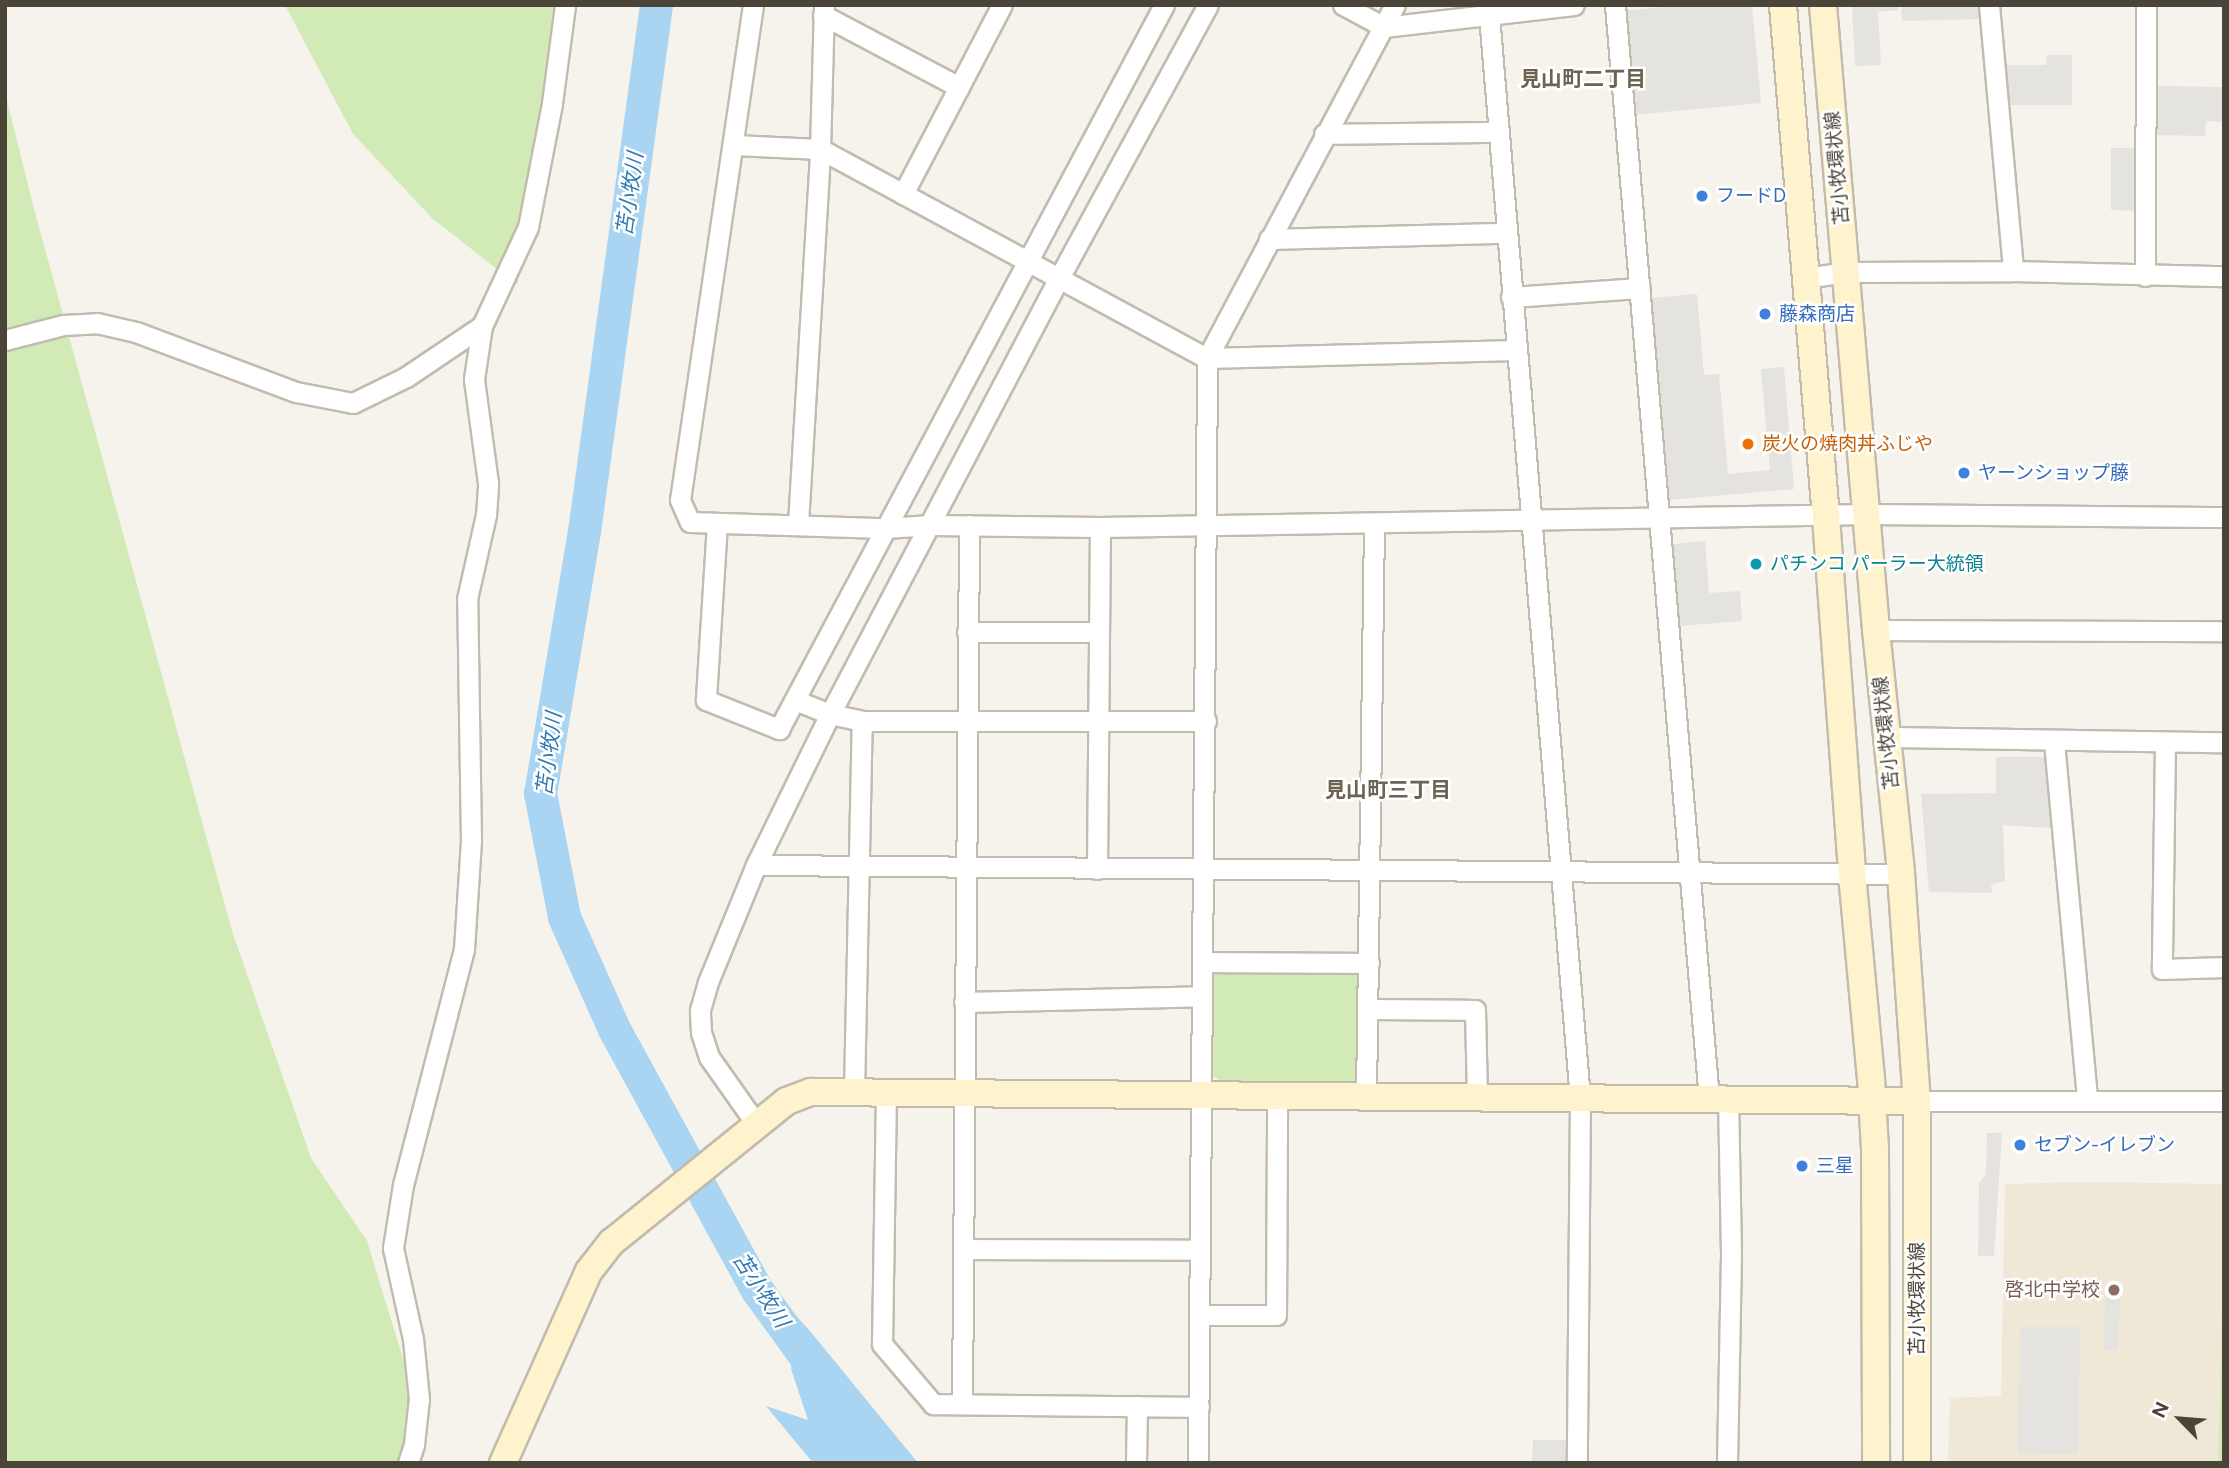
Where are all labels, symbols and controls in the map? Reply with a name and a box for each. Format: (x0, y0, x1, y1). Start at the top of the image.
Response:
district label: 見山町二丁目 (1520, 66, 1646, 92)
street label: 苫小牧環状線 (1821, 110, 1853, 226)
water label: 苫小牧川 (612, 151, 648, 237)
place label: フードD (1716, 185, 1786, 207)
marker: フードD (1694, 188, 1710, 204)
place label: 藤森商店 (1779, 303, 1855, 325)
marker: 藤森商店 (1757, 306, 1773, 322)
place label: 炭火の焼肉丼ふじや (1762, 433, 1933, 455)
marker: 炭火の焼肉丼ふじや (1740, 436, 1756, 452)
place label: ヤーンショップ藤 (1978, 462, 2130, 484)
marker: ヤーンショップ藤 (1956, 465, 1972, 481)
place label: パチンコ パーラー大統領 (1770, 553, 1984, 575)
marker: パチンコ パーラー大統領 (1748, 556, 1764, 572)
street label: 苫小牧環状線 (1869, 675, 1903, 791)
water label: 苫小牧川 (531, 711, 567, 797)
district label: 見山町三丁目 (1325, 777, 1451, 803)
place label: セブン-イレブン (2034, 1134, 2175, 1156)
marker: セブン-イレブン (2012, 1137, 2028, 1153)
place label: 三星 (1816, 1155, 1854, 1177)
marker: 三星 (1794, 1158, 1810, 1174)
street label: 苫小牧環状線 (1906, 1242, 1928, 1356)
water label: 苫小牧川 (728, 1248, 794, 1332)
place label: 啓北中学校 (2005, 1279, 2100, 1301)
marker: 啓北中学校 (2106, 1282, 2122, 1298)
north arrow (2145, 1384, 2215, 1454)
text: N (2147, 1398, 2174, 1421)

